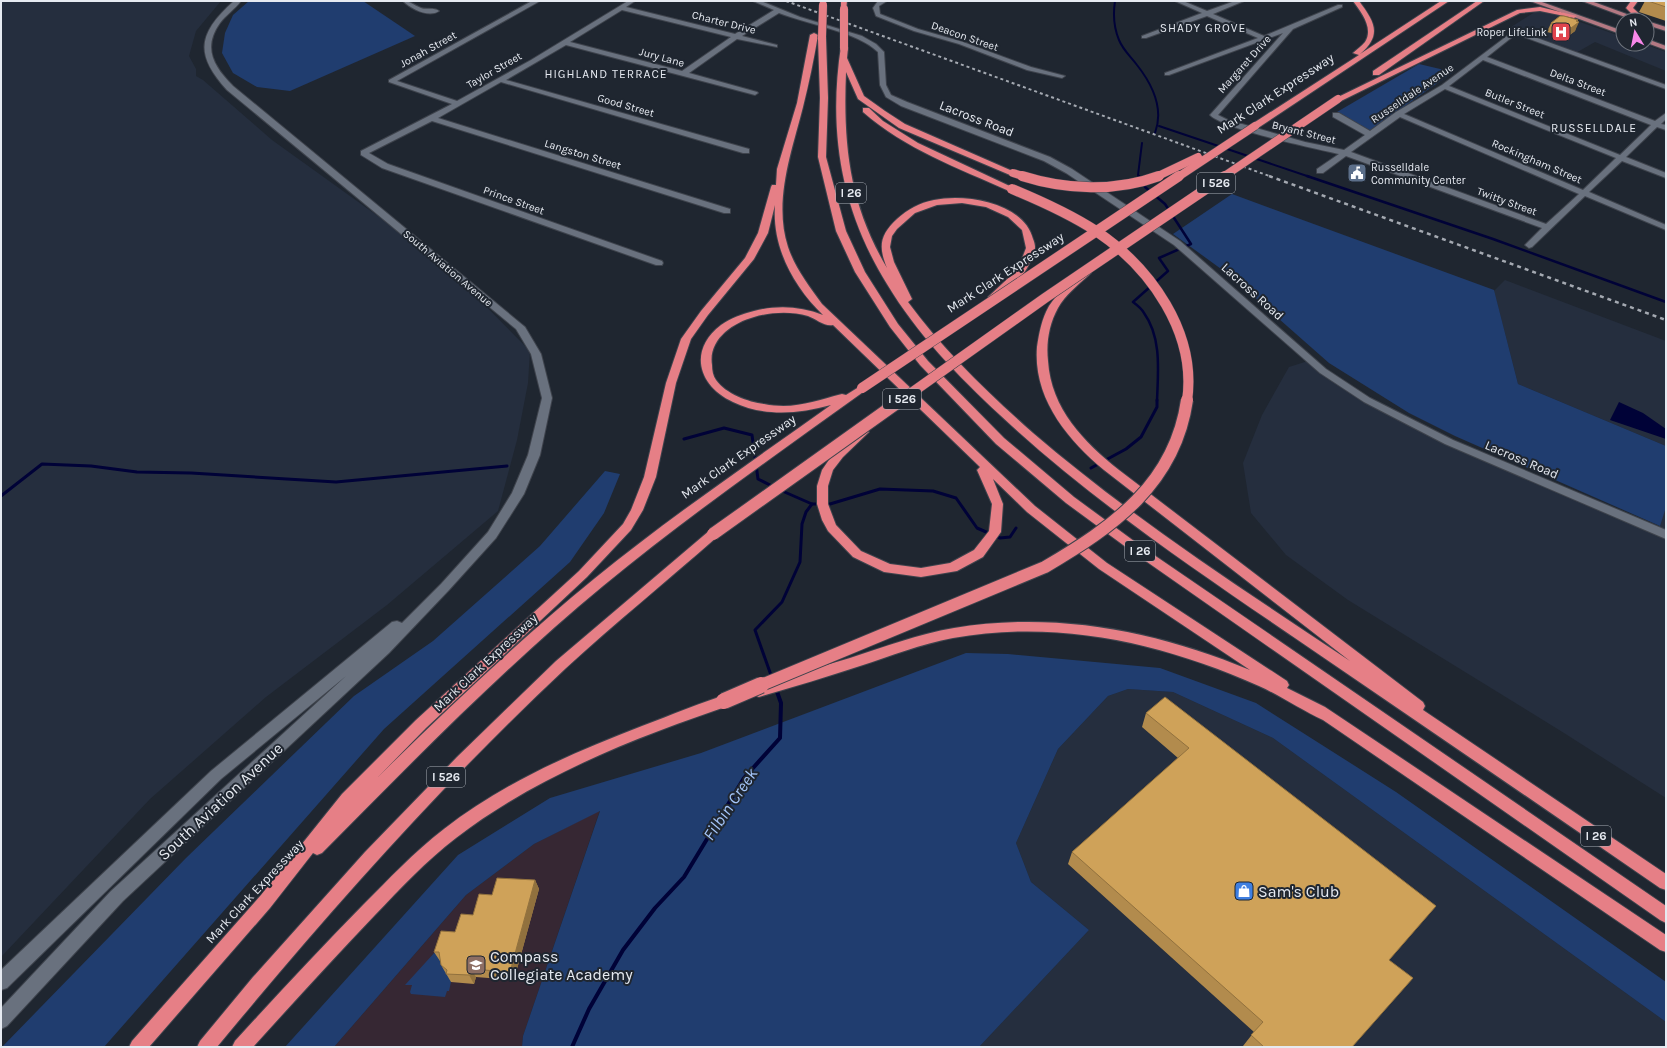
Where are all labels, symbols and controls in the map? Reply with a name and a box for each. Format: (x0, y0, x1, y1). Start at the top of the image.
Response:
street label: Charter Drive (691, 8, 758, 37)
north arrow (1615, 12, 1655, 52)
text: N (1628, 16, 1638, 30)
street label: Deacon Street (930, 19, 1000, 54)
district label: SHADY GROVE (1160, 21, 1246, 35)
hospital icon: Roper LifeLink (1550, 21, 1572, 43)
place label: Roper LifeLink (1476, 26, 1547, 39)
street label: Jonah Street (398, 29, 459, 70)
street label: Margaret Drive (1215, 32, 1274, 96)
street label: Jury Lane (638, 45, 686, 70)
street label: Taylor Street (464, 49, 524, 91)
street label: Mark Clark Expressway (1214, 50, 1337, 137)
street label: Russelldale Avenue (1368, 61, 1456, 126)
street label: Delta Street (1548, 66, 1608, 99)
district label: HIGHLAND TERRACE (544, 67, 668, 81)
street label: Butler Street (1483, 86, 1547, 121)
street label: Good Street (596, 91, 656, 120)
street label: Lacross Road (938, 97, 1016, 140)
street label: Bryant Street (1270, 118, 1337, 147)
district label: RUSSELLDALE (1551, 121, 1637, 135)
street label: Langston Street (543, 137, 623, 172)
street label: Rockingham Street (1490, 137, 1584, 186)
place label: Russelldale Community Center (1371, 161, 1466, 187)
public building icon: Russelldale Community Center (1346, 162, 1368, 184)
road number: I 526 (1197, 173, 1235, 193)
street label: Prince Street (481, 183, 546, 218)
road number: I 26 (836, 183, 866, 203)
street label: Twitty Street (1475, 185, 1539, 218)
street label: South Aviation Avenue (400, 227, 495, 310)
street label: Mark Clark Expressway (944, 229, 1067, 316)
street label: Lacross Road (1219, 260, 1287, 323)
road number: I 526 (883, 389, 921, 409)
street label: Mark Clark Expressway (678, 411, 798, 502)
street label: Lacross Road (1483, 437, 1561, 482)
road number: I 26 (1125, 541, 1155, 561)
street label: Mark Clark Expressway (430, 610, 540, 714)
street label: South Aviation Avenue (154, 739, 287, 864)
water label: Filbin Creek (699, 764, 762, 844)
road number: I 526 (427, 767, 465, 787)
road number: I 26 (1581, 826, 1611, 846)
street label: Mark Clark Expressway (202, 836, 306, 946)
shop icon: Sam's Club (1233, 880, 1255, 902)
place label: Sam's Club (1258, 882, 1339, 901)
place label: Compass Collegiate Academy (490, 947, 633, 984)
school or university icon: Compass Collegiate Academy (465, 954, 487, 976)

